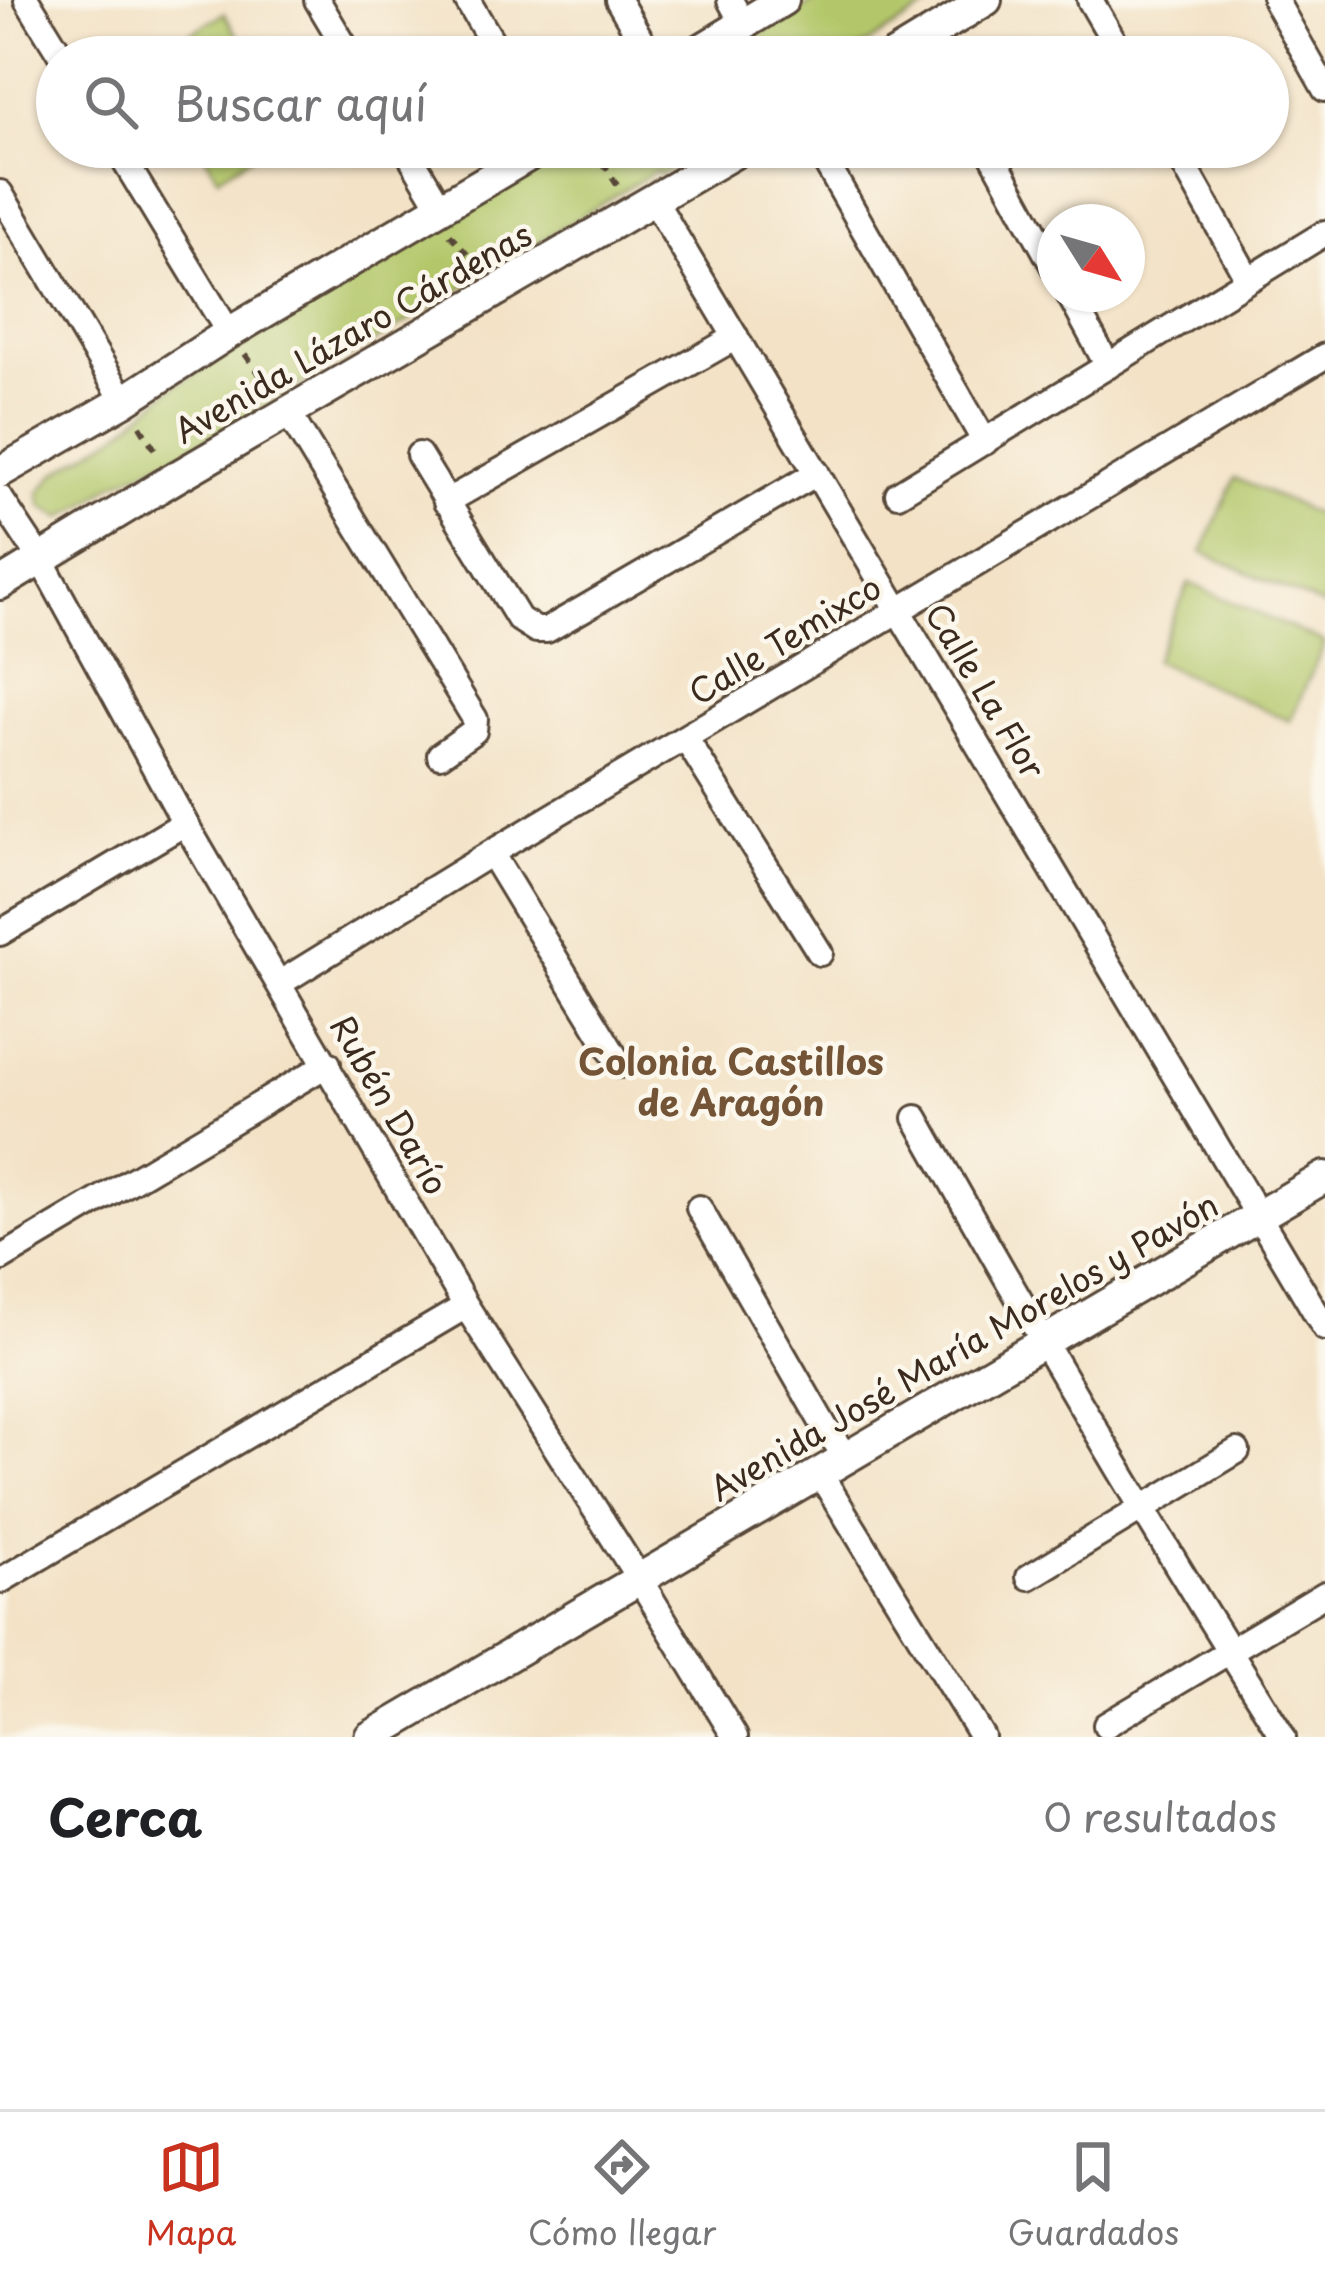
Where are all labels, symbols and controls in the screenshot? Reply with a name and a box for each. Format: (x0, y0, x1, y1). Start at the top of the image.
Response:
search box (36, 36, 1289, 168)
text: Buscar aquí (174, 68, 427, 136)
icon: search (78, 69, 144, 135)
north arrow (1037, 204, 1145, 312)
street label: Avenida Lázaro Cárdenas (164, 208, 540, 454)
street label: Calle Temixco (678, 561, 890, 716)
street label: Calle La Flor (914, 592, 1059, 788)
street label: Rubén Darío (319, 1005, 462, 1203)
district label: Colonia Castillos de Aragón (578, 1033, 884, 1128)
street label: Avenida José María Morelos y Pavón (699, 1179, 1227, 1512)
text: Cerca (48, 1777, 202, 1854)
text: 0 resultados (1043, 1786, 1277, 1845)
tab: Mapa (146, 2134, 236, 2256)
tab: Cómo llegar (528, 2134, 716, 2256)
tab: Guardados (1008, 2134, 1179, 2256)

